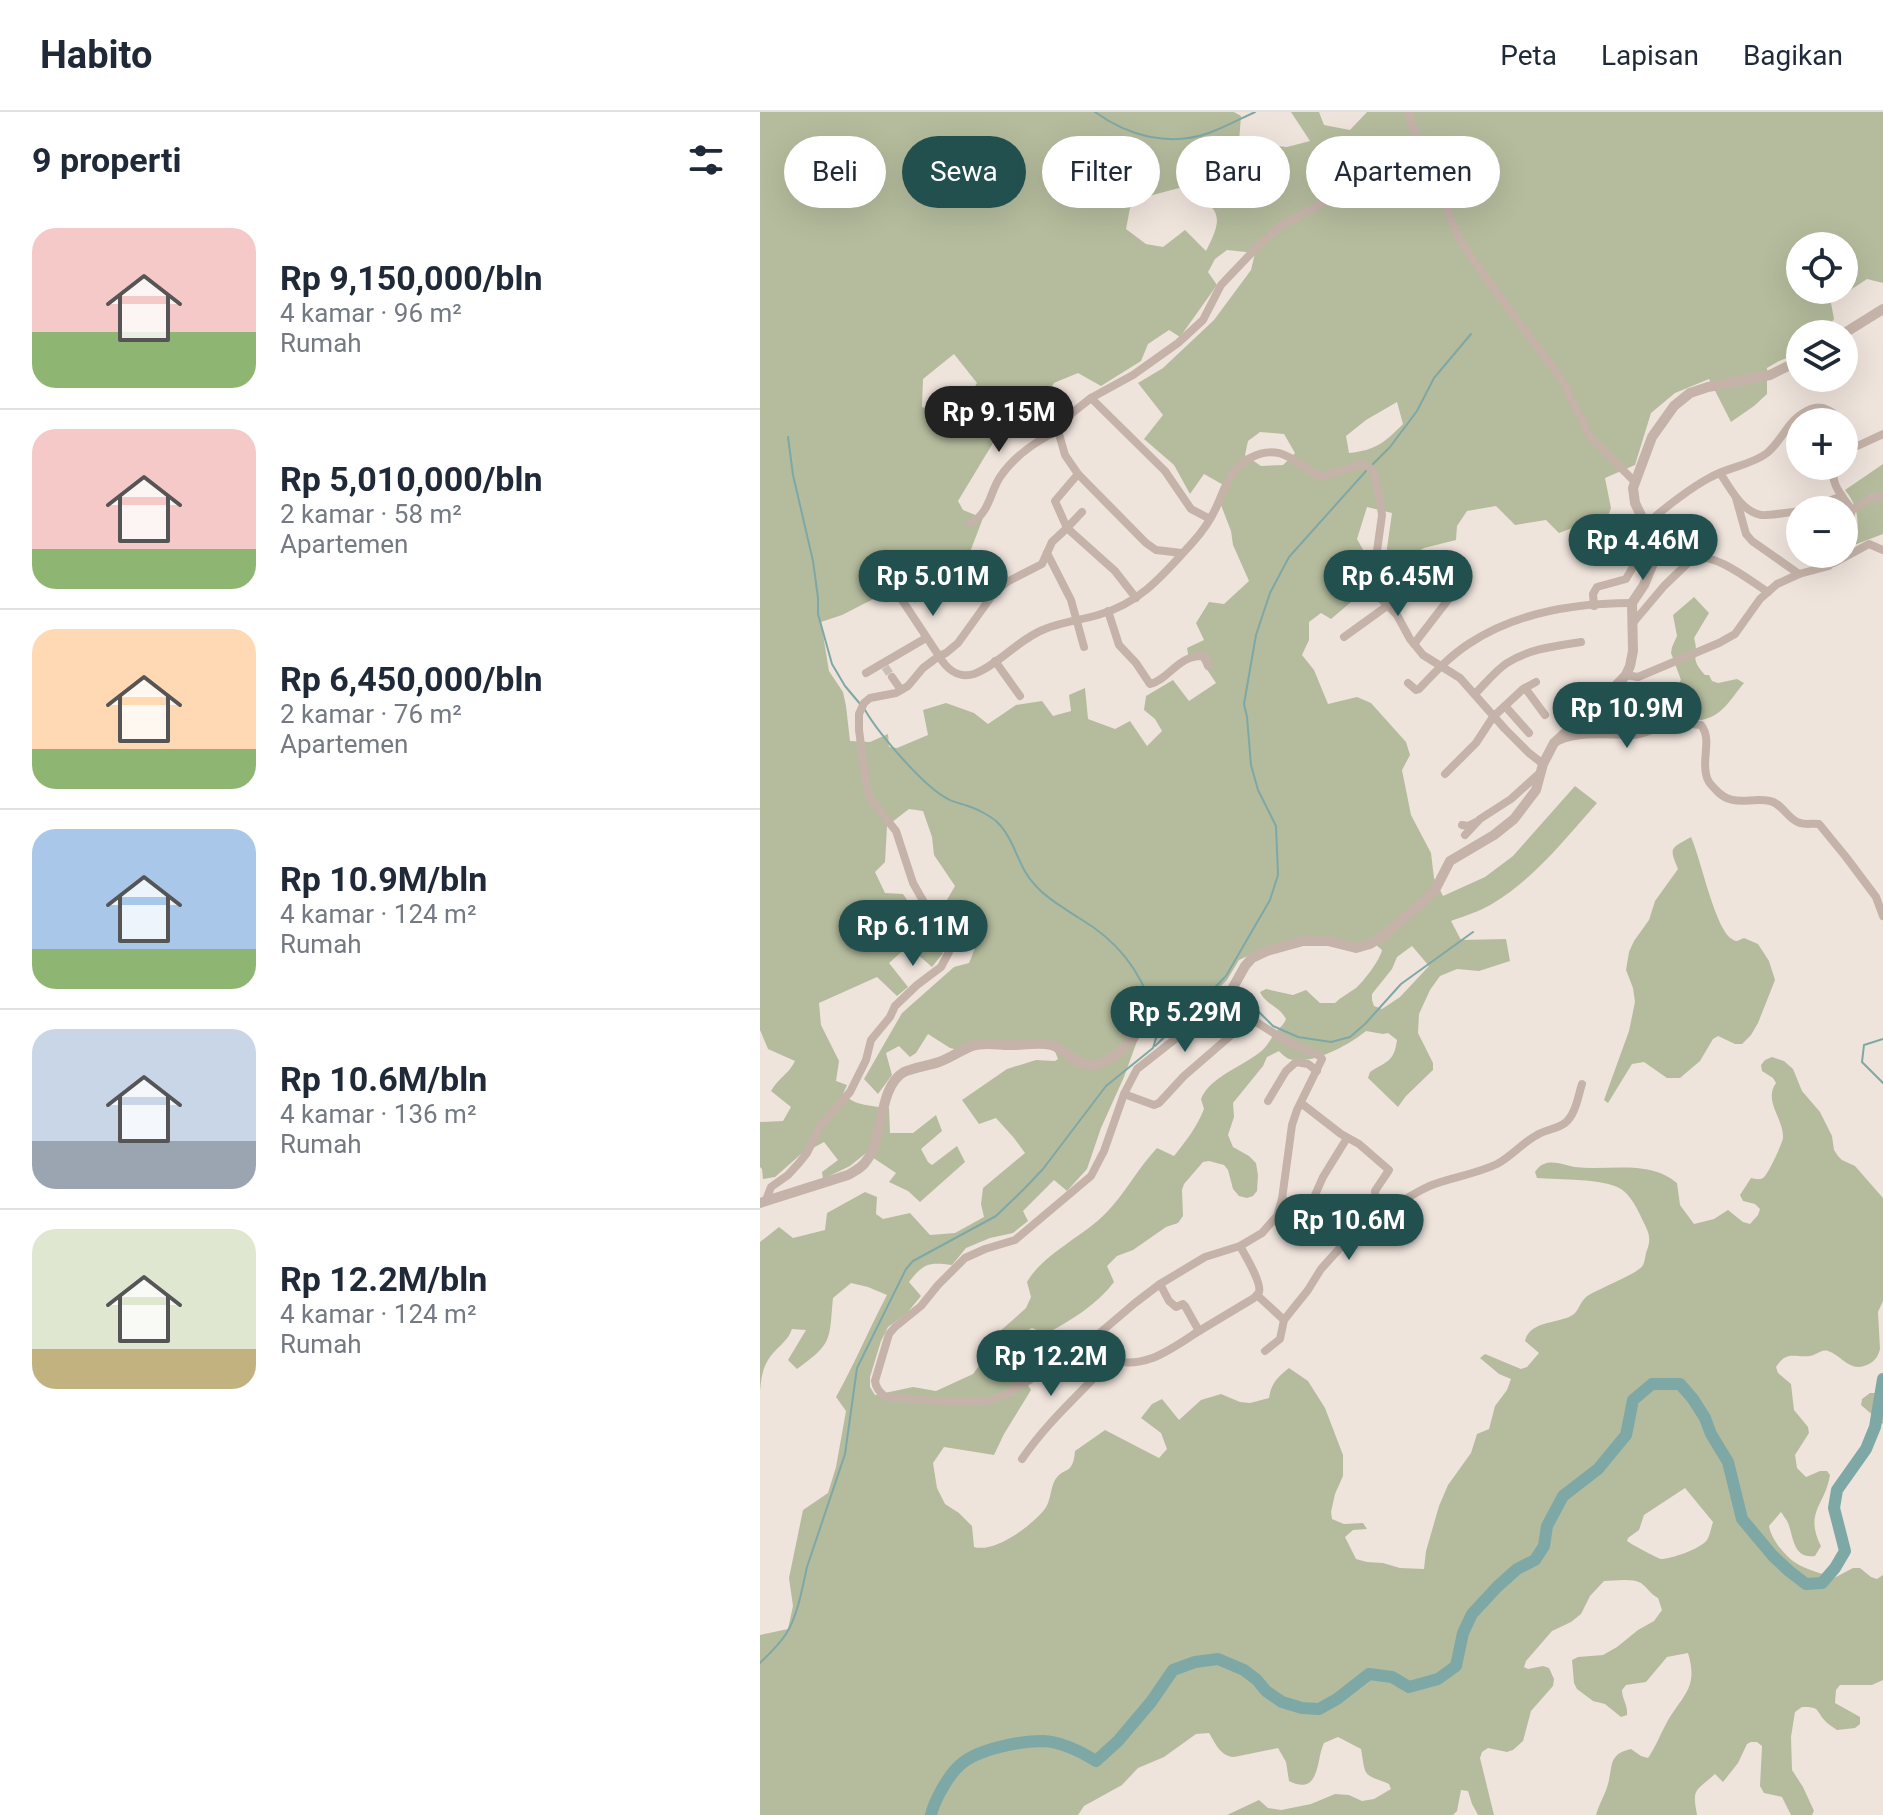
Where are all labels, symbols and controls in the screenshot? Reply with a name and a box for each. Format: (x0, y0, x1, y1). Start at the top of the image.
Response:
text: Habito (40, 33, 152, 77)
text: Peta (1500, 39, 1557, 72)
text: Lapisan (1601, 39, 1699, 72)
text: Bagikan (1743, 39, 1843, 72)
chip: Beli (784, 136, 886, 208)
chip: Sewa (902, 136, 1026, 208)
chip: Filter (1042, 136, 1160, 208)
chip: Baru (1176, 136, 1290, 208)
chip: Apartemen (1306, 136, 1500, 208)
icon: filters (684, 138, 728, 182)
text: 9 properti (32, 140, 181, 180)
map controls (1786, 232, 1858, 568)
button: locate (1786, 232, 1858, 304)
text: Rp 9,150,000/bln (280, 258, 542, 298)
icon: home (96, 260, 192, 356)
text: 4 kamar · 96 m² (280, 298, 462, 328)
button: layers (1786, 320, 1858, 392)
text: Rumah (280, 328, 362, 358)
pin: Rp 9.15M (916, 386, 1082, 454)
text: Rp 9.15M (943, 397, 1055, 427)
button: + (1786, 408, 1858, 480)
text: Rp 5,010,000/bln (280, 459, 542, 499)
icon: home (96, 461, 192, 557)
button: − (1786, 496, 1858, 568)
text: 2 kamar · 58 m² (280, 499, 462, 529)
pin: Rp 4.46M (1560, 514, 1726, 582)
text: Rp 4.46M (1587, 525, 1699, 555)
text: Apartemen (280, 529, 408, 559)
pin: Rp 5.01M (850, 550, 1016, 618)
pin: Rp 6.45M (1315, 550, 1481, 618)
text: Rp 5.01M (877, 561, 989, 591)
text: Rp 6.45M (1342, 561, 1454, 591)
text: Rp 6,450,000/bln (280, 659, 542, 699)
icon: home (96, 661, 192, 757)
pin: Rp 10.9M (1544, 682, 1710, 750)
text: Rp 10.9M (1571, 693, 1683, 723)
text: 2 kamar · 76 m² (280, 699, 462, 729)
text: Apartemen (280, 729, 408, 759)
text: Rp 10.9M/bln (280, 859, 487, 899)
icon: home (96, 861, 192, 957)
text: 4 kamar · 124 m² (280, 899, 476, 929)
pin: Rp 6.11M (830, 900, 996, 968)
text: Rp 6.11M (857, 911, 969, 941)
text: Rumah (280, 929, 362, 959)
pin: Rp 5.29M (1102, 986, 1268, 1054)
text: Rp 5.29M (1129, 997, 1241, 1027)
text: Rp 10.6M/bln (280, 1059, 487, 1099)
icon: home (96, 1061, 192, 1157)
text: 4 kamar · 136 m² (280, 1099, 476, 1129)
text: Rumah (280, 1129, 362, 1159)
pin: Rp 10.6M (1266, 1194, 1432, 1262)
text: Rp 10.6M (1293, 1205, 1405, 1235)
text: Rp 12.2M/bln (280, 1259, 487, 1299)
icon: home (96, 1261, 192, 1357)
text: 4 kamar · 124 m² (280, 1299, 476, 1329)
text: Rumah (280, 1329, 362, 1359)
pin: Rp 12.2M (968, 1330, 1134, 1398)
text: Rp 12.2M (995, 1341, 1107, 1371)

